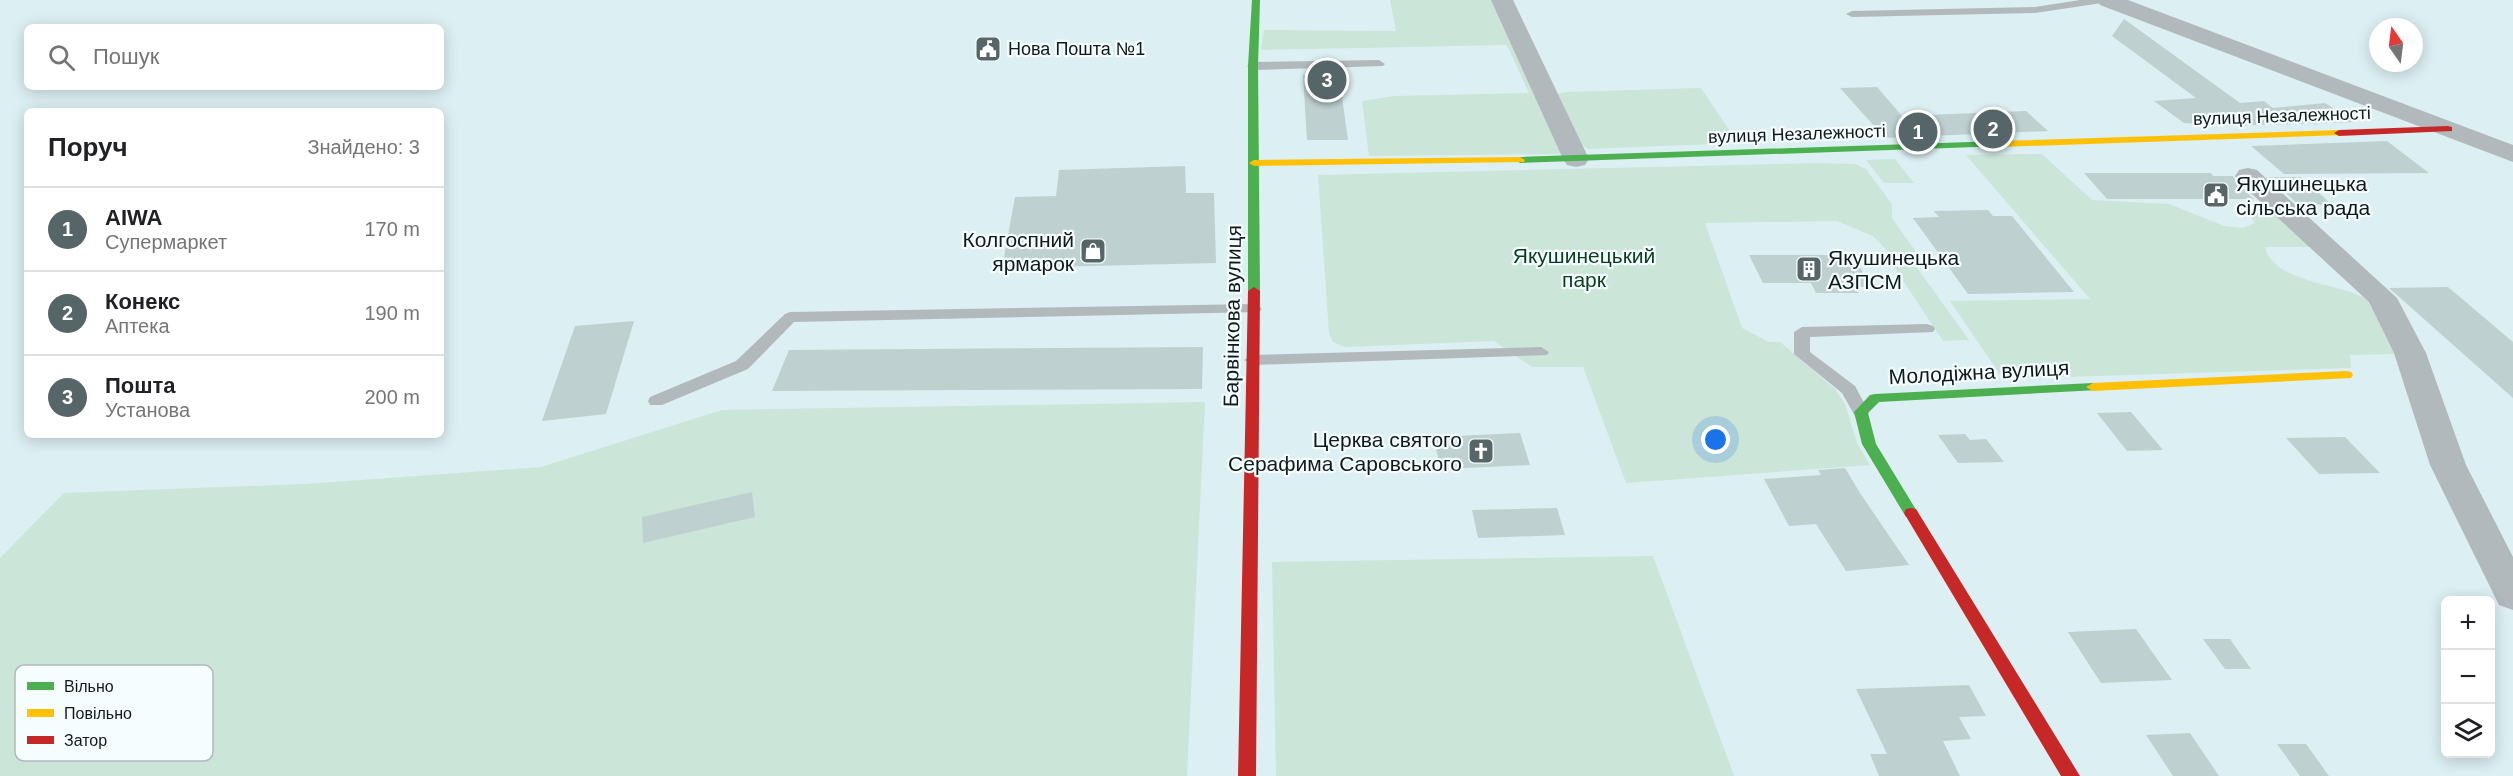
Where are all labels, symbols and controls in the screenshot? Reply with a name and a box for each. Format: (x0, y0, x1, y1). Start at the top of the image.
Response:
north arrow (2369, 18, 2423, 72)
search box (24, 24, 444, 90)
public building icon: Нова Пошта №1 (973, 34, 1003, 64)
place label: Нова Пошта №1 (1008, 39, 1145, 59)
icon: search (45, 41, 78, 74)
text: Пошук (93, 44, 159, 69)
pin: 3 (1308, 58, 1346, 103)
street label: вулиця Незалежності (2193, 103, 2371, 129)
pin: 2 (1974, 106, 2012, 152)
pin: 1 (1898, 110, 1938, 154)
street label: вулиця Незалежності (1708, 121, 1886, 147)
text: Поруч (48, 132, 128, 162)
text: Знайдено: 3 (307, 136, 420, 158)
place label: Якушинецька сільська рада (2236, 172, 2371, 219)
public building icon: Якушинецька сільська рада (2201, 180, 2231, 210)
text: AIWA (105, 205, 162, 230)
text: 1 (62, 218, 73, 240)
text: 170 m (364, 218, 420, 240)
street label: Барвінкова вулиця (1219, 225, 1245, 407)
place label: Колгоспний ярмарок (962, 228, 1075, 275)
text: Супермаркет (105, 231, 227, 253)
shop icon: Колгоспний ярмарок (1078, 236, 1108, 266)
park label: Якушинецький парк (1513, 244, 1655, 291)
place label: Якушинецька АЗПСМ (1828, 246, 1960, 293)
building icon: Якушинецька АЗПСМ (1794, 254, 1824, 284)
text: Конекс (105, 289, 180, 314)
text: 2 (62, 302, 73, 324)
text: 190 m (364, 302, 420, 324)
text: Аптека (105, 315, 170, 337)
street label: Молодіжна вулиця (1888, 356, 2070, 388)
text: Пошта (105, 373, 176, 398)
text: 3 (62, 386, 73, 408)
text: 200 m (364, 386, 420, 408)
text: Установа (105, 399, 190, 421)
your location (1701, 425, 1730, 454)
place label: Церква святого Серафима Саровського (1228, 428, 1462, 475)
church icon: Церква святого Серафима Саровського (1466, 436, 1496, 466)
map controls (2441, 596, 2495, 758)
button: + (2441, 596, 2495, 650)
button: − (2441, 650, 2495, 704)
legend (15, 665, 213, 761)
text: Вільно (64, 678, 114, 695)
button: layers (2441, 704, 2495, 758)
text: Повільно (64, 705, 132, 722)
text: Затор (64, 732, 107, 749)

